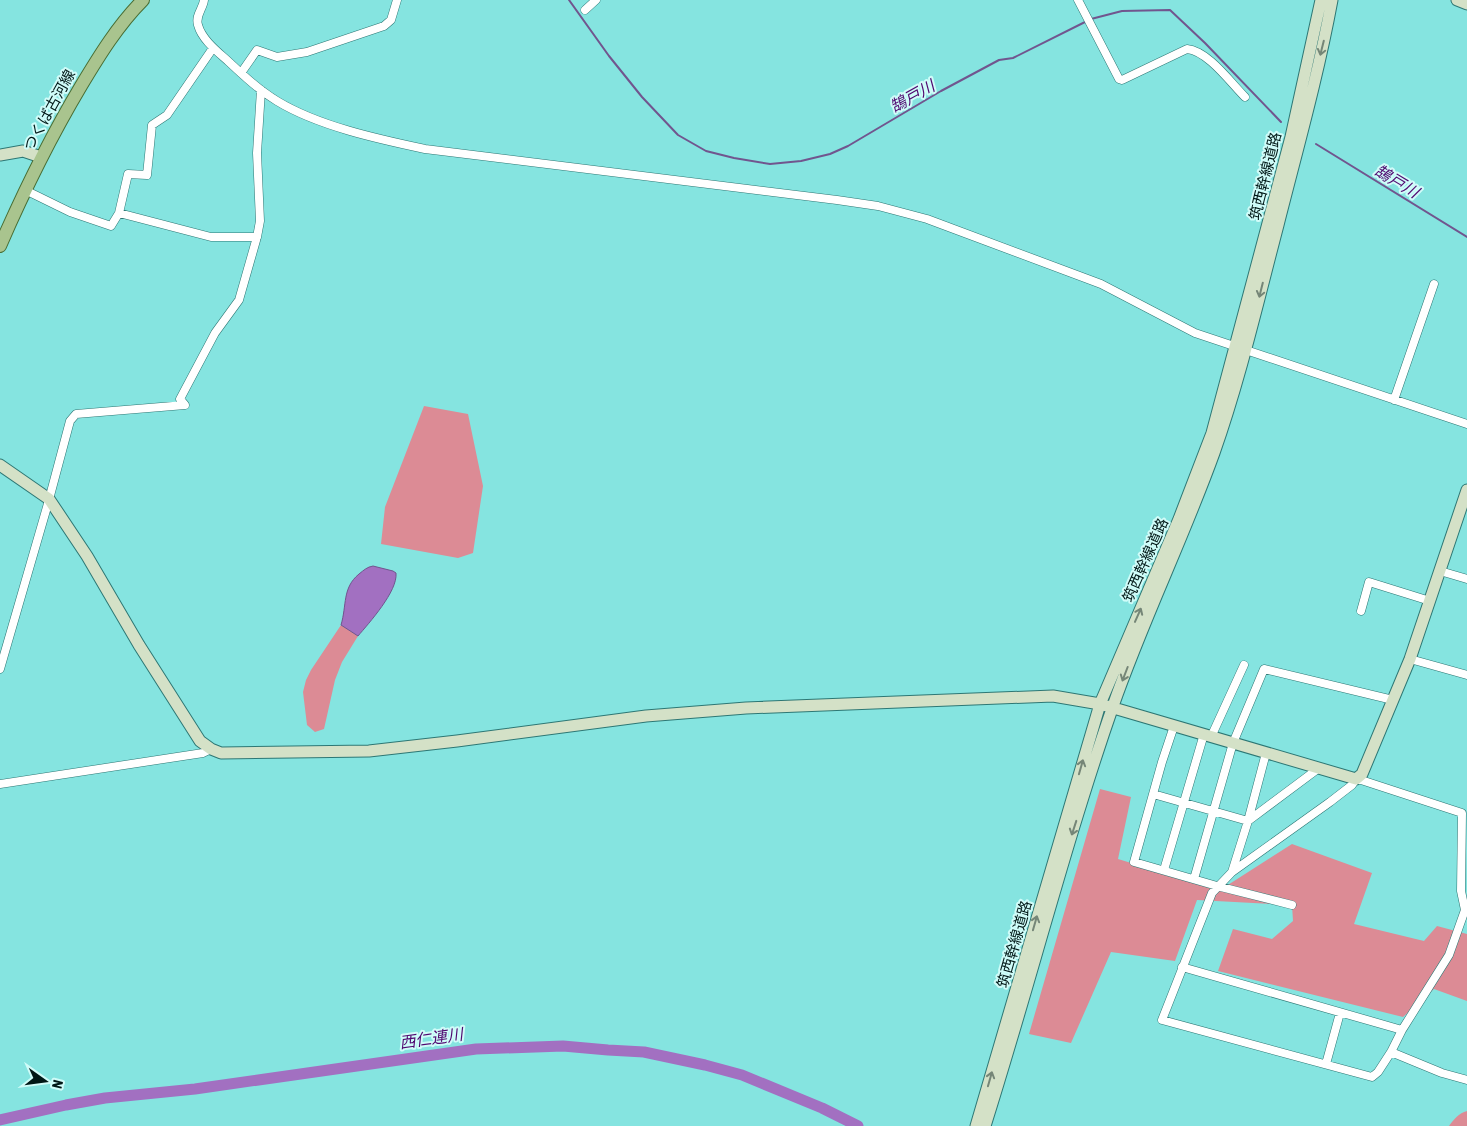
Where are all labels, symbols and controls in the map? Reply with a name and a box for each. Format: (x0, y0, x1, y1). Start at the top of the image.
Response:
one-way arrow (1317, 39, 1326, 55)
street label: つくば古河線 (20, 67, 78, 153)
water label: 鵠戸川 (887, 76, 939, 116)
street label: 筑西幹線道路 (1246, 130, 1284, 222)
water label: 鵠戸川 (1372, 161, 1424, 202)
one-way arrow (1256, 282, 1265, 298)
street label: 筑西幹線道路 (1119, 515, 1171, 605)
one-way arrow (1133, 608, 1143, 623)
one-way arrow (1120, 665, 1129, 681)
one-way arrow (1077, 760, 1087, 776)
one-way arrow (1069, 820, 1078, 835)
street label: 筑西幹線道路 (993, 898, 1035, 990)
one-way arrow (1031, 916, 1041, 932)
water label: 西仁連川 (398, 1024, 466, 1051)
north arrow (20, 1056, 70, 1106)
one-way arrow (985, 1072, 995, 1088)
text: N (49, 1078, 66, 1090)

